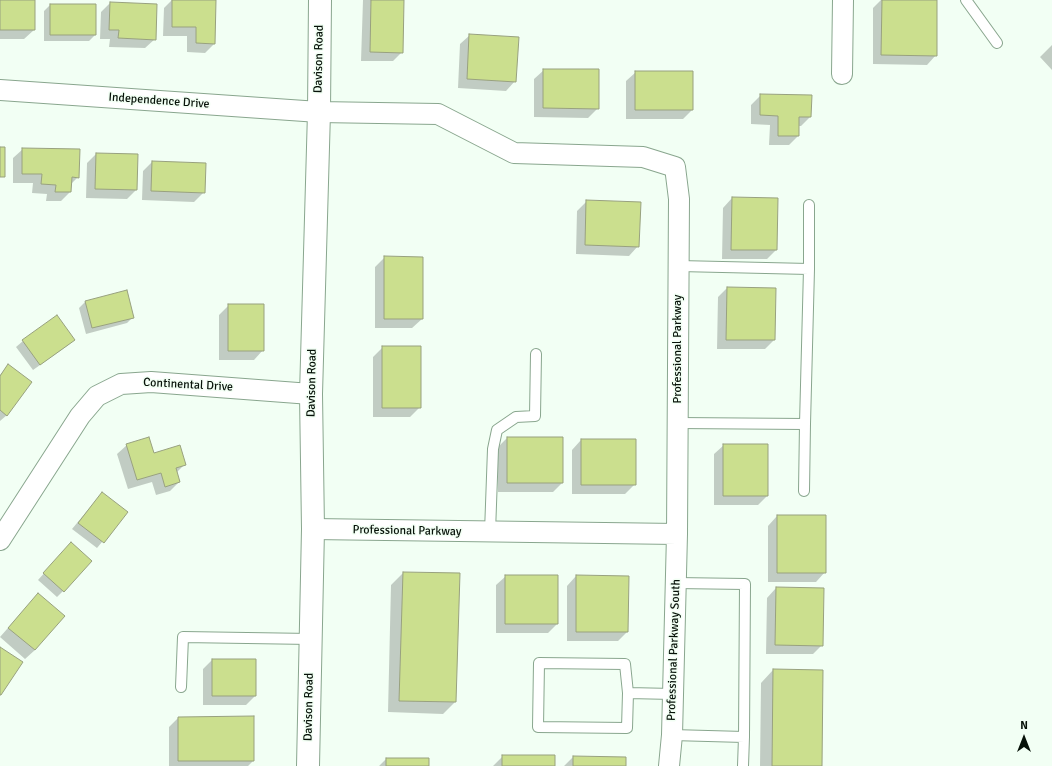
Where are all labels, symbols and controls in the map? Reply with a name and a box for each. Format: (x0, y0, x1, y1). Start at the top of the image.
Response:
street label: Davison Road (311, 25, 327, 93)
street label: Independence Drive (108, 90, 210, 112)
street label: Professional Parkway (671, 295, 685, 403)
street label: Davison Road (304, 349, 320, 417)
street label: Continental Drive (143, 375, 233, 395)
street label: Professional Parkway (352, 523, 462, 539)
street label: Professional Parkway South (664, 579, 684, 721)
street label: Davison Road (301, 673, 317, 741)
north arrow (1004, 718, 1044, 758)
text: N (1020, 719, 1028, 732)

